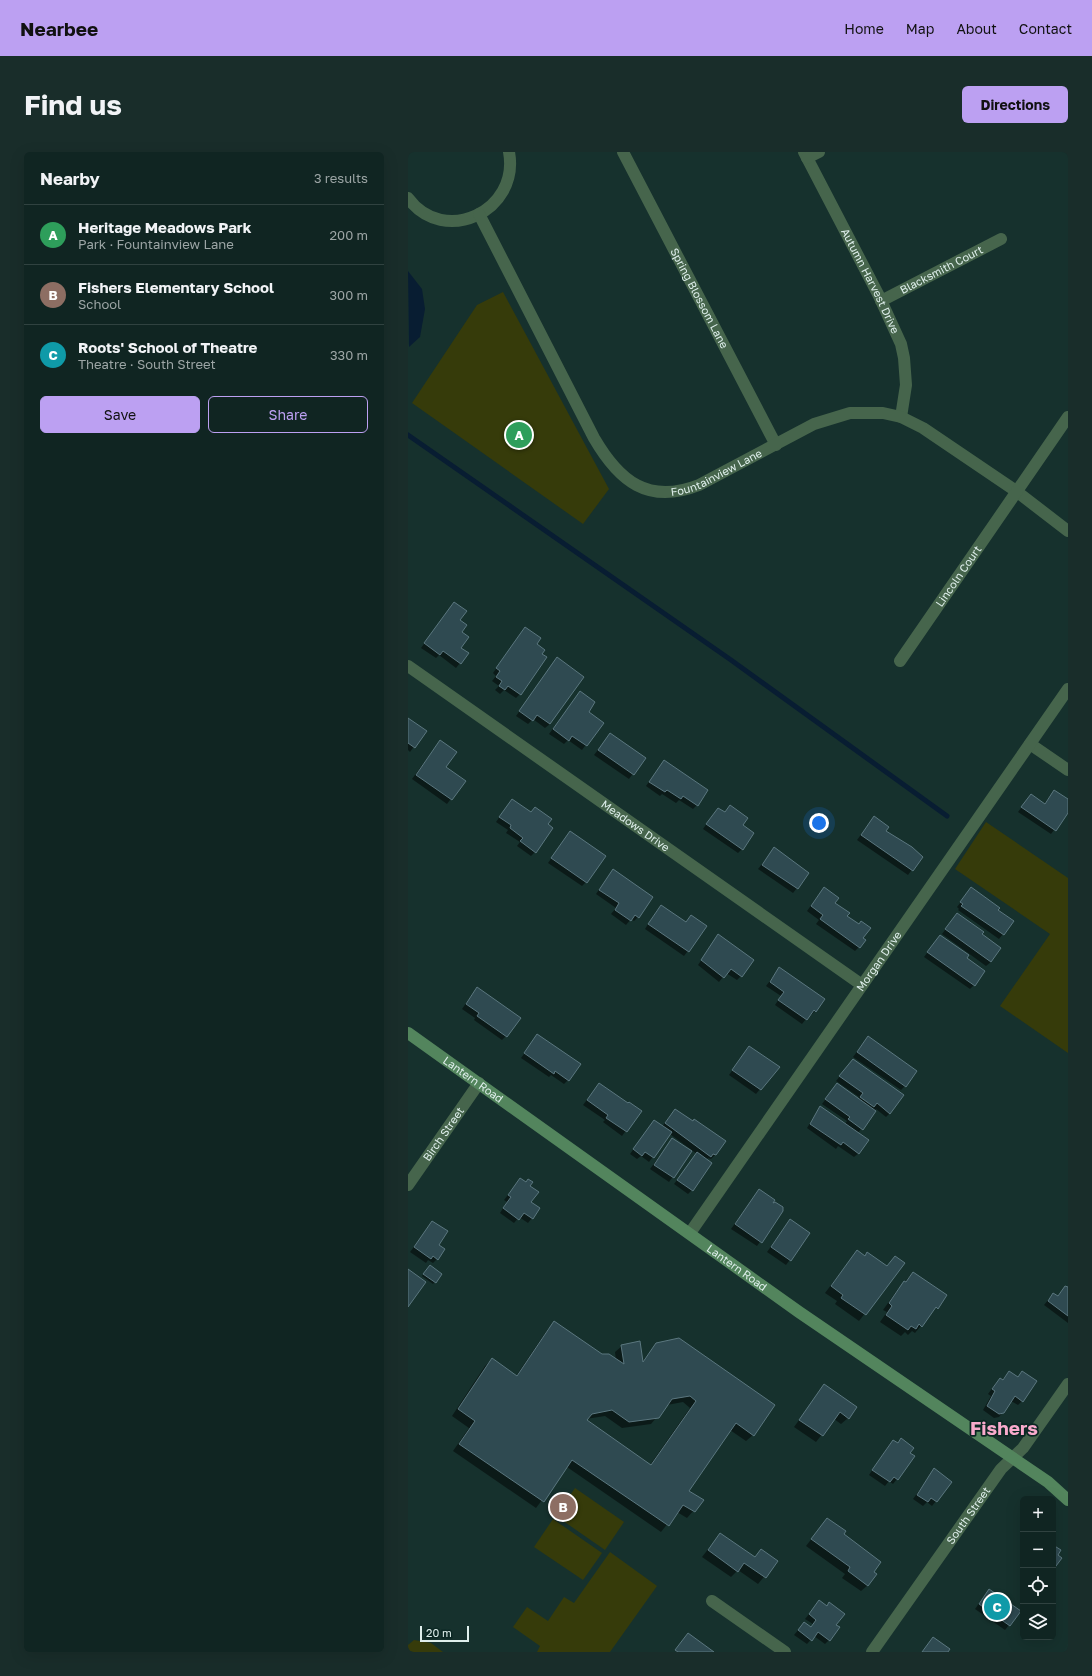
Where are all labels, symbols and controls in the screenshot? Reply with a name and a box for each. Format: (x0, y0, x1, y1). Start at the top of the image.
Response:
text: Nearbee (20, 17, 98, 40)
text: Home (844, 20, 884, 37)
text: Map (906, 20, 934, 37)
text: About (956, 20, 997, 37)
text: Contact (1019, 20, 1072, 37)
button: Directions (962, 86, 1068, 123)
text: Find us (24, 88, 122, 121)
text: Nearby (40, 168, 100, 189)
text: 3 results (314, 170, 368, 186)
text: Heritage Meadows Park (78, 218, 251, 236)
street label: Autumn Harvest Drive (839, 226, 902, 335)
text: A (48, 227, 58, 243)
text: 200 m (330, 227, 368, 243)
text: Park · Fountainview Lane (78, 236, 234, 252)
street label: Blacksmith Court (898, 243, 985, 296)
street label: Spring Blossom Lane (668, 246, 731, 350)
text: Fishers Elementary School (78, 278, 274, 296)
text: B (48, 287, 58, 303)
text: 300 m (330, 287, 368, 303)
text: School (78, 296, 121, 312)
text: Roots' School of Theatre (78, 338, 257, 356)
text: C (48, 347, 58, 363)
text: 330 m (330, 347, 368, 363)
text: Theatre · South Street (78, 356, 216, 372)
button: Save (40, 396, 200, 433)
button: Share (208, 396, 368, 433)
pin: A (506, 420, 532, 450)
street label: Fountainview Lane (670, 446, 764, 498)
street label: Lincoln Court (932, 543, 984, 609)
street label: Meadows Drive (599, 797, 672, 854)
your location (809, 813, 829, 833)
street label: Morgan Drive (853, 928, 904, 993)
street label: Lantern Road (441, 1053, 506, 1105)
street label: Birch Street (420, 1104, 466, 1163)
street label: Lantern Road (705, 1241, 770, 1293)
district label: Fishers (970, 1416, 1038, 1439)
street label: South Street (943, 1484, 992, 1546)
pin: B (550, 1492, 576, 1522)
map controls (1020, 1496, 1056, 1640)
button: + (1020, 1496, 1056, 1532)
button: − (1020, 1532, 1056, 1568)
button: locate (1020, 1568, 1056, 1604)
pin: C (984, 1592, 1010, 1622)
button: layers (1020, 1604, 1056, 1640)
scale bar (420, 1624, 469, 1643)
text: 20 m (426, 1626, 452, 1639)

